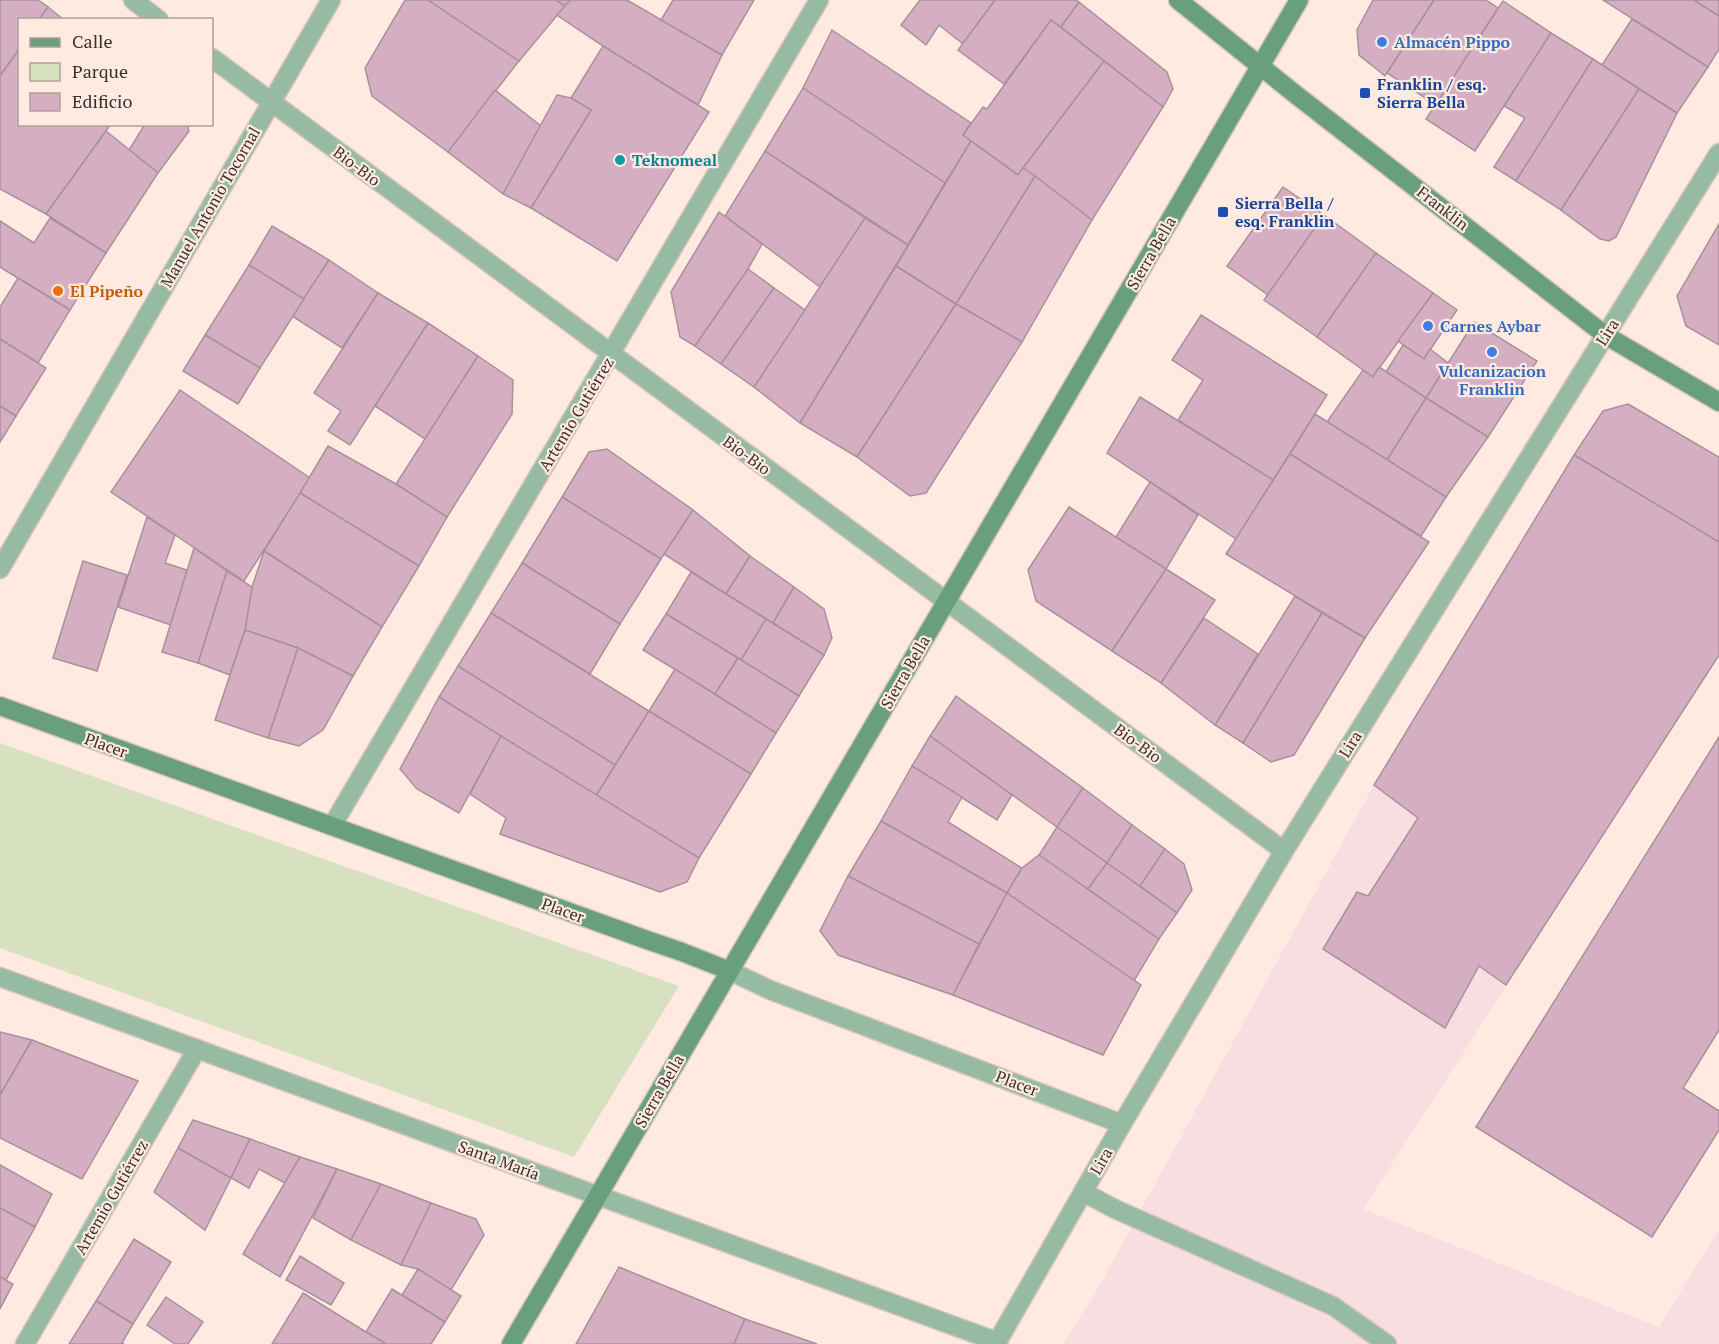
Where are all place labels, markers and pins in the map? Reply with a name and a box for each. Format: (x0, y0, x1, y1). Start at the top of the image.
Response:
place label: Almacén Pippo (1394, 31, 1510, 53)
marker: Almacén Pippo (1375, 35, 1389, 49)
place label: Franklin / esq. Sierra Bella (1377, 73, 1487, 113)
marker: Franklin / esq. Sierra Bella (1358, 86, 1372, 100)
place label: Teknomeal (632, 149, 717, 171)
marker: Teknomeal (613, 153, 627, 167)
place label: Sierra Bella / esq. Franklin (1235, 192, 1335, 232)
marker: Sierra Bella / esq. Franklin (1216, 205, 1230, 219)
place label: El Pipeño (70, 280, 143, 302)
marker: El Pipeño (51, 284, 65, 298)
place label: Carnes Aybar (1440, 315, 1541, 337)
marker: Carnes Aybar (1421, 319, 1435, 333)
marker: Vulcanizacion Franklin (1485, 345, 1499, 359)
place label: Vulcanizacion Franklin (1438, 360, 1547, 400)

